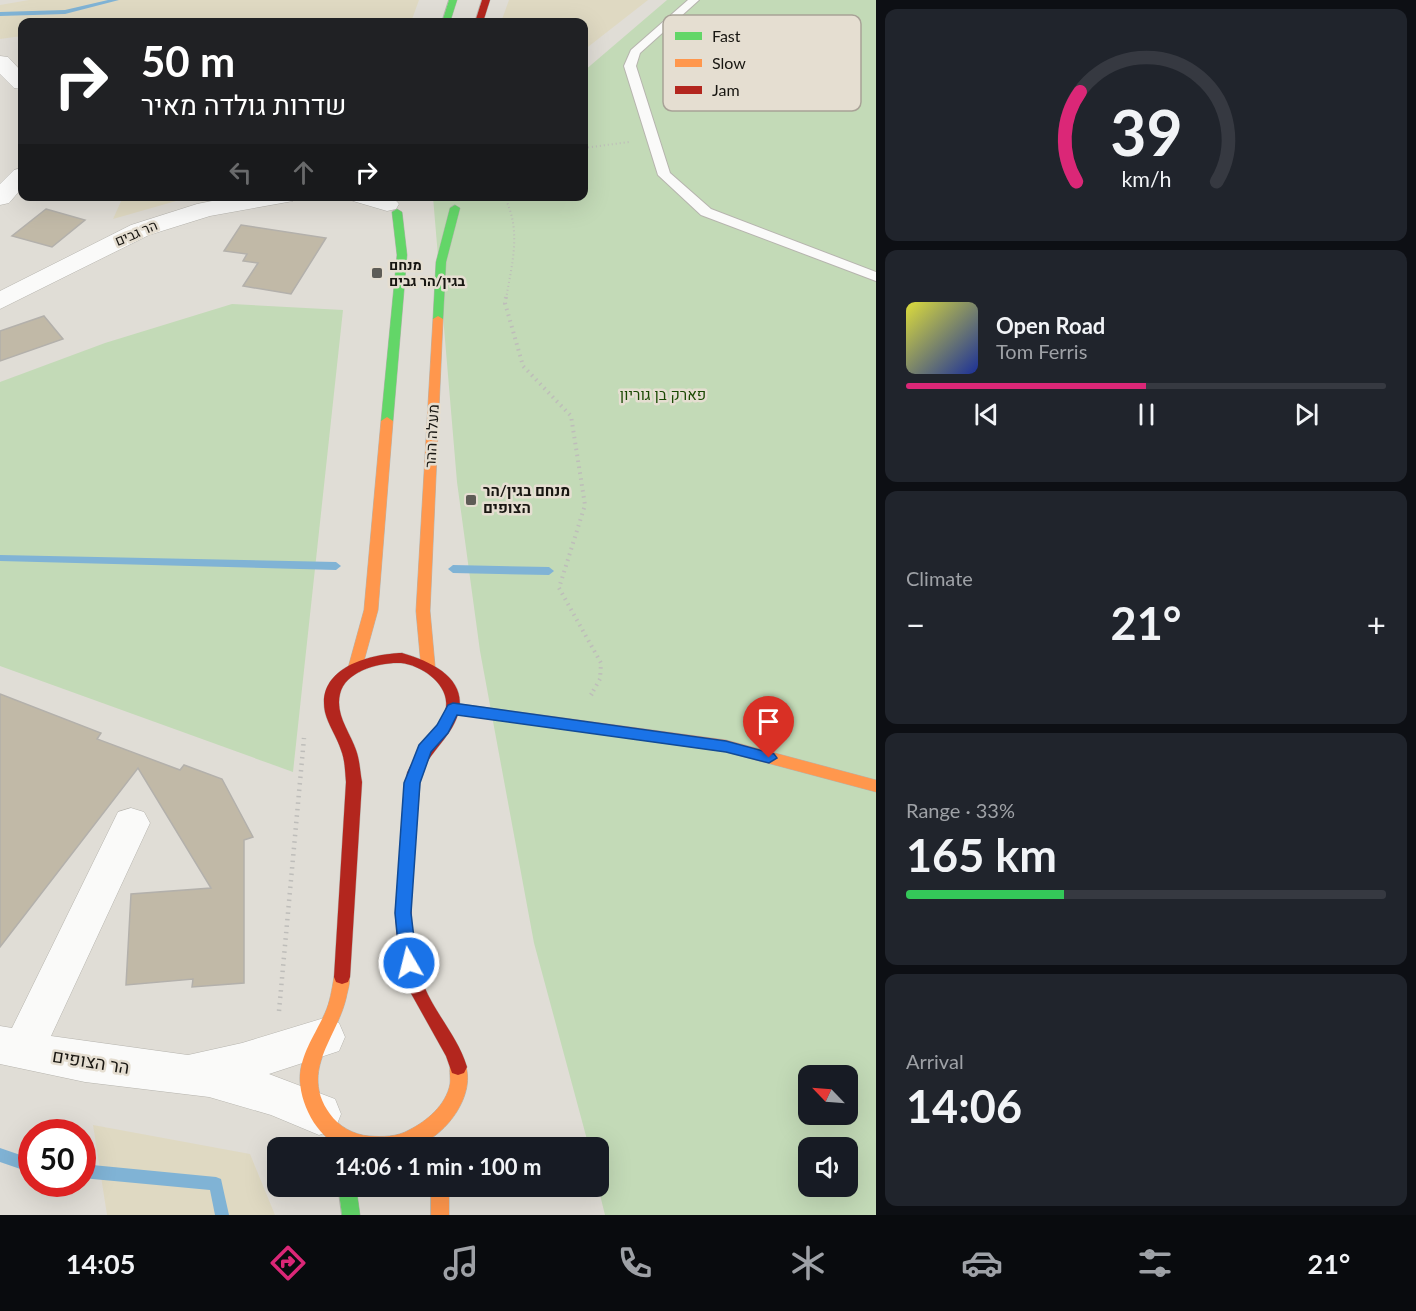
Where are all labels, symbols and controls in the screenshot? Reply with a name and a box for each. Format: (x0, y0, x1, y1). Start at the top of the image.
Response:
legend (663, 15, 861, 111)
text: Fast (712, 26, 741, 45)
text: 50 m (141, 36, 235, 86)
icon: right (42, 42, 120, 120)
text: Slow (712, 53, 746, 72)
text: Jam (712, 80, 740, 99)
text: שדרות גולדה מאיר (141, 88, 346, 121)
text: 39 (1110, 94, 1182, 169)
icon: left (224, 156, 257, 189)
icon: ahead (287, 156, 320, 189)
icon: right (350, 156, 383, 189)
text: km/h (1121, 166, 1171, 192)
street label: הר גבים (112, 216, 160, 249)
place label: מנחם בגין/הר גבים (389, 256, 466, 289)
marker: מנחם בגין/הר גבים (370, 266, 384, 280)
text: Open Road (996, 312, 1105, 339)
text: Tom Ferris (996, 339, 1087, 363)
park label: פארק בן גוריון (620, 385, 706, 403)
icon: previous (970, 398, 1003, 431)
icon: pause (1130, 398, 1163, 431)
icon: next (1290, 398, 1323, 431)
street label: מעלה ההר (420, 404, 442, 468)
place label: מנחם בגין/הר הצופים (483, 481, 570, 516)
marker: מנחם בגין/הר הצופים (464, 493, 478, 507)
text: Climate (906, 566, 973, 590)
text: 21° (1111, 596, 1181, 650)
text: − (906, 604, 925, 644)
text: + (1367, 604, 1386, 644)
pin (743, 696, 794, 758)
icon: arrive (752, 705, 785, 738)
text: Range · 33% (906, 798, 1015, 822)
text: 165 km (906, 828, 1057, 882)
position arrow (377, 931, 441, 995)
street label: הר הצופים (51, 1044, 131, 1078)
text: Arrival (906, 1049, 964, 1073)
north arrow (798, 1065, 858, 1125)
map controls (798, 1065, 858, 1197)
text: 14:06 (906, 1079, 1022, 1133)
speed limit sign: 50 (18, 1119, 96, 1197)
button: sound (798, 1137, 858, 1197)
text: 14:06 · 1 min · 100 m (335, 1153, 541, 1180)
icon: directions (267, 1242, 309, 1284)
icon: music (440, 1242, 482, 1284)
icon: phone (614, 1242, 656, 1284)
icon: climate (787, 1242, 829, 1284)
icon: car (961, 1242, 1003, 1284)
icon: filters (1134, 1242, 1176, 1284)
text: 14:05 (66, 1247, 135, 1280)
text: 21° (1308, 1247, 1350, 1280)

